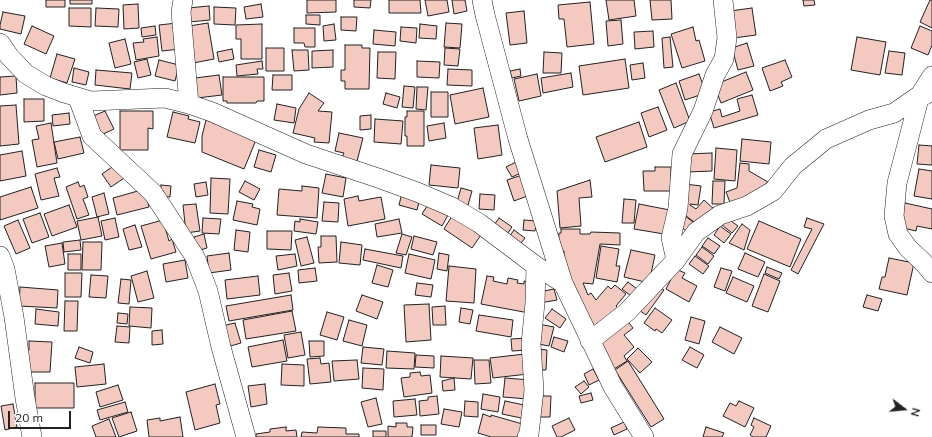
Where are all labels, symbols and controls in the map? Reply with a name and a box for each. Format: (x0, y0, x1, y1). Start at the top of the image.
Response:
north arrow (884, 389, 924, 429)
scale bar (10, 403, 73, 429)
text: N (908, 406, 923, 418)
text: 20 m (15, 410, 43, 425)

